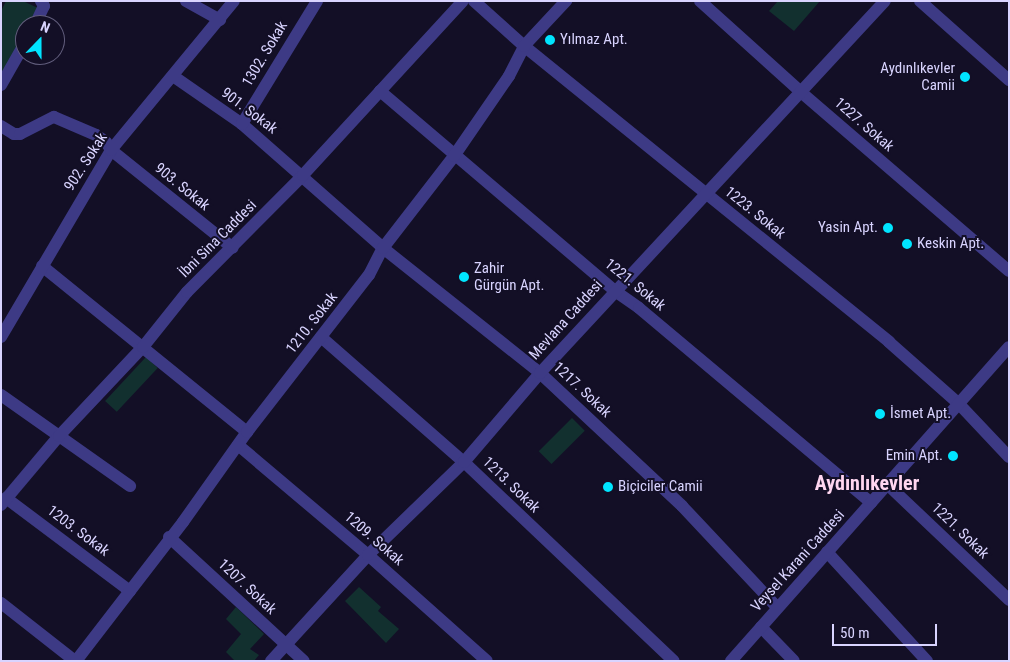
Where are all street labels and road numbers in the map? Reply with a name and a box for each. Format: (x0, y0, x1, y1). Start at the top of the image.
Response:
street label: 1302. Sokak (238, 18, 292, 90)
street label: 901. Sokak (217, 84, 281, 138)
street label: 1227. Sokak (831, 94, 897, 156)
street label: 902. Sokak (61, 130, 111, 194)
street label: 903. Sokak (151, 159, 213, 215)
street label: 1223. Sokak (721, 183, 789, 243)
street label: İbni Sina Caddesi (175, 196, 261, 282)
street label: 1221. Sokak (601, 255, 669, 315)
street label: Mevlana Caddesi (525, 276, 607, 364)
street label: 1210. Sokak (282, 289, 342, 357)
street label: 1217. Sokak (549, 359, 615, 421)
street label: 1213. Sokak (478, 453, 544, 517)
street label: 1221. Sokak (927, 499, 993, 563)
street label: 1203. Sokak (43, 502, 113, 560)
street label: Veysel Karani Caddesi (748, 506, 848, 616)
street label: 1209. Sokak (341, 508, 407, 570)
street label: 1207. Sokak (214, 556, 280, 618)

